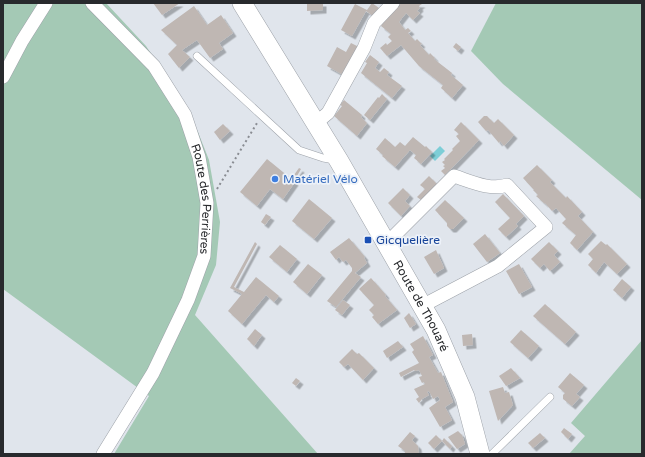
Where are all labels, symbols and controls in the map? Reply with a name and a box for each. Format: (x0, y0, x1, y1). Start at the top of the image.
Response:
street label: Route des Perrières (188, 142, 214, 255)
place label: Matériel Vélo (283, 172, 358, 186)
marker: Matériel Vélo (270, 174, 280, 184)
place label: Gicquelière (376, 233, 440, 247)
marker: Gicquelière (363, 235, 373, 245)
street label: Route de Thouaré (390, 258, 452, 354)

